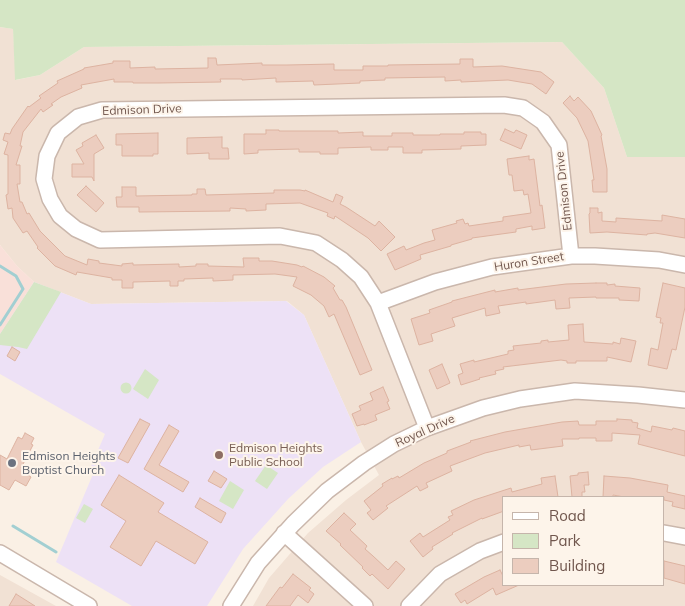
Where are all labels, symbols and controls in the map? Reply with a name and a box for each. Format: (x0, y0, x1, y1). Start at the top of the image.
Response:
street label: Edmison Drive (102, 101, 182, 119)
street label: Edmison Drive (553, 151, 575, 231)
street label: Huron Street (493, 249, 565, 275)
street label: Royal Drive (393, 412, 457, 450)
place label: Edmison Heights Public School (229, 441, 323, 469)
place label: Edmison Heights Baptist Church (22, 449, 116, 477)
marker: Edmison Heights Public School (213, 449, 225, 461)
marker: Edmison Heights Baptist Church (6, 457, 18, 469)
legend (502, 496, 665, 586)
text: Road (549, 506, 586, 525)
text: Park (549, 531, 581, 550)
text: Building (549, 556, 605, 575)

